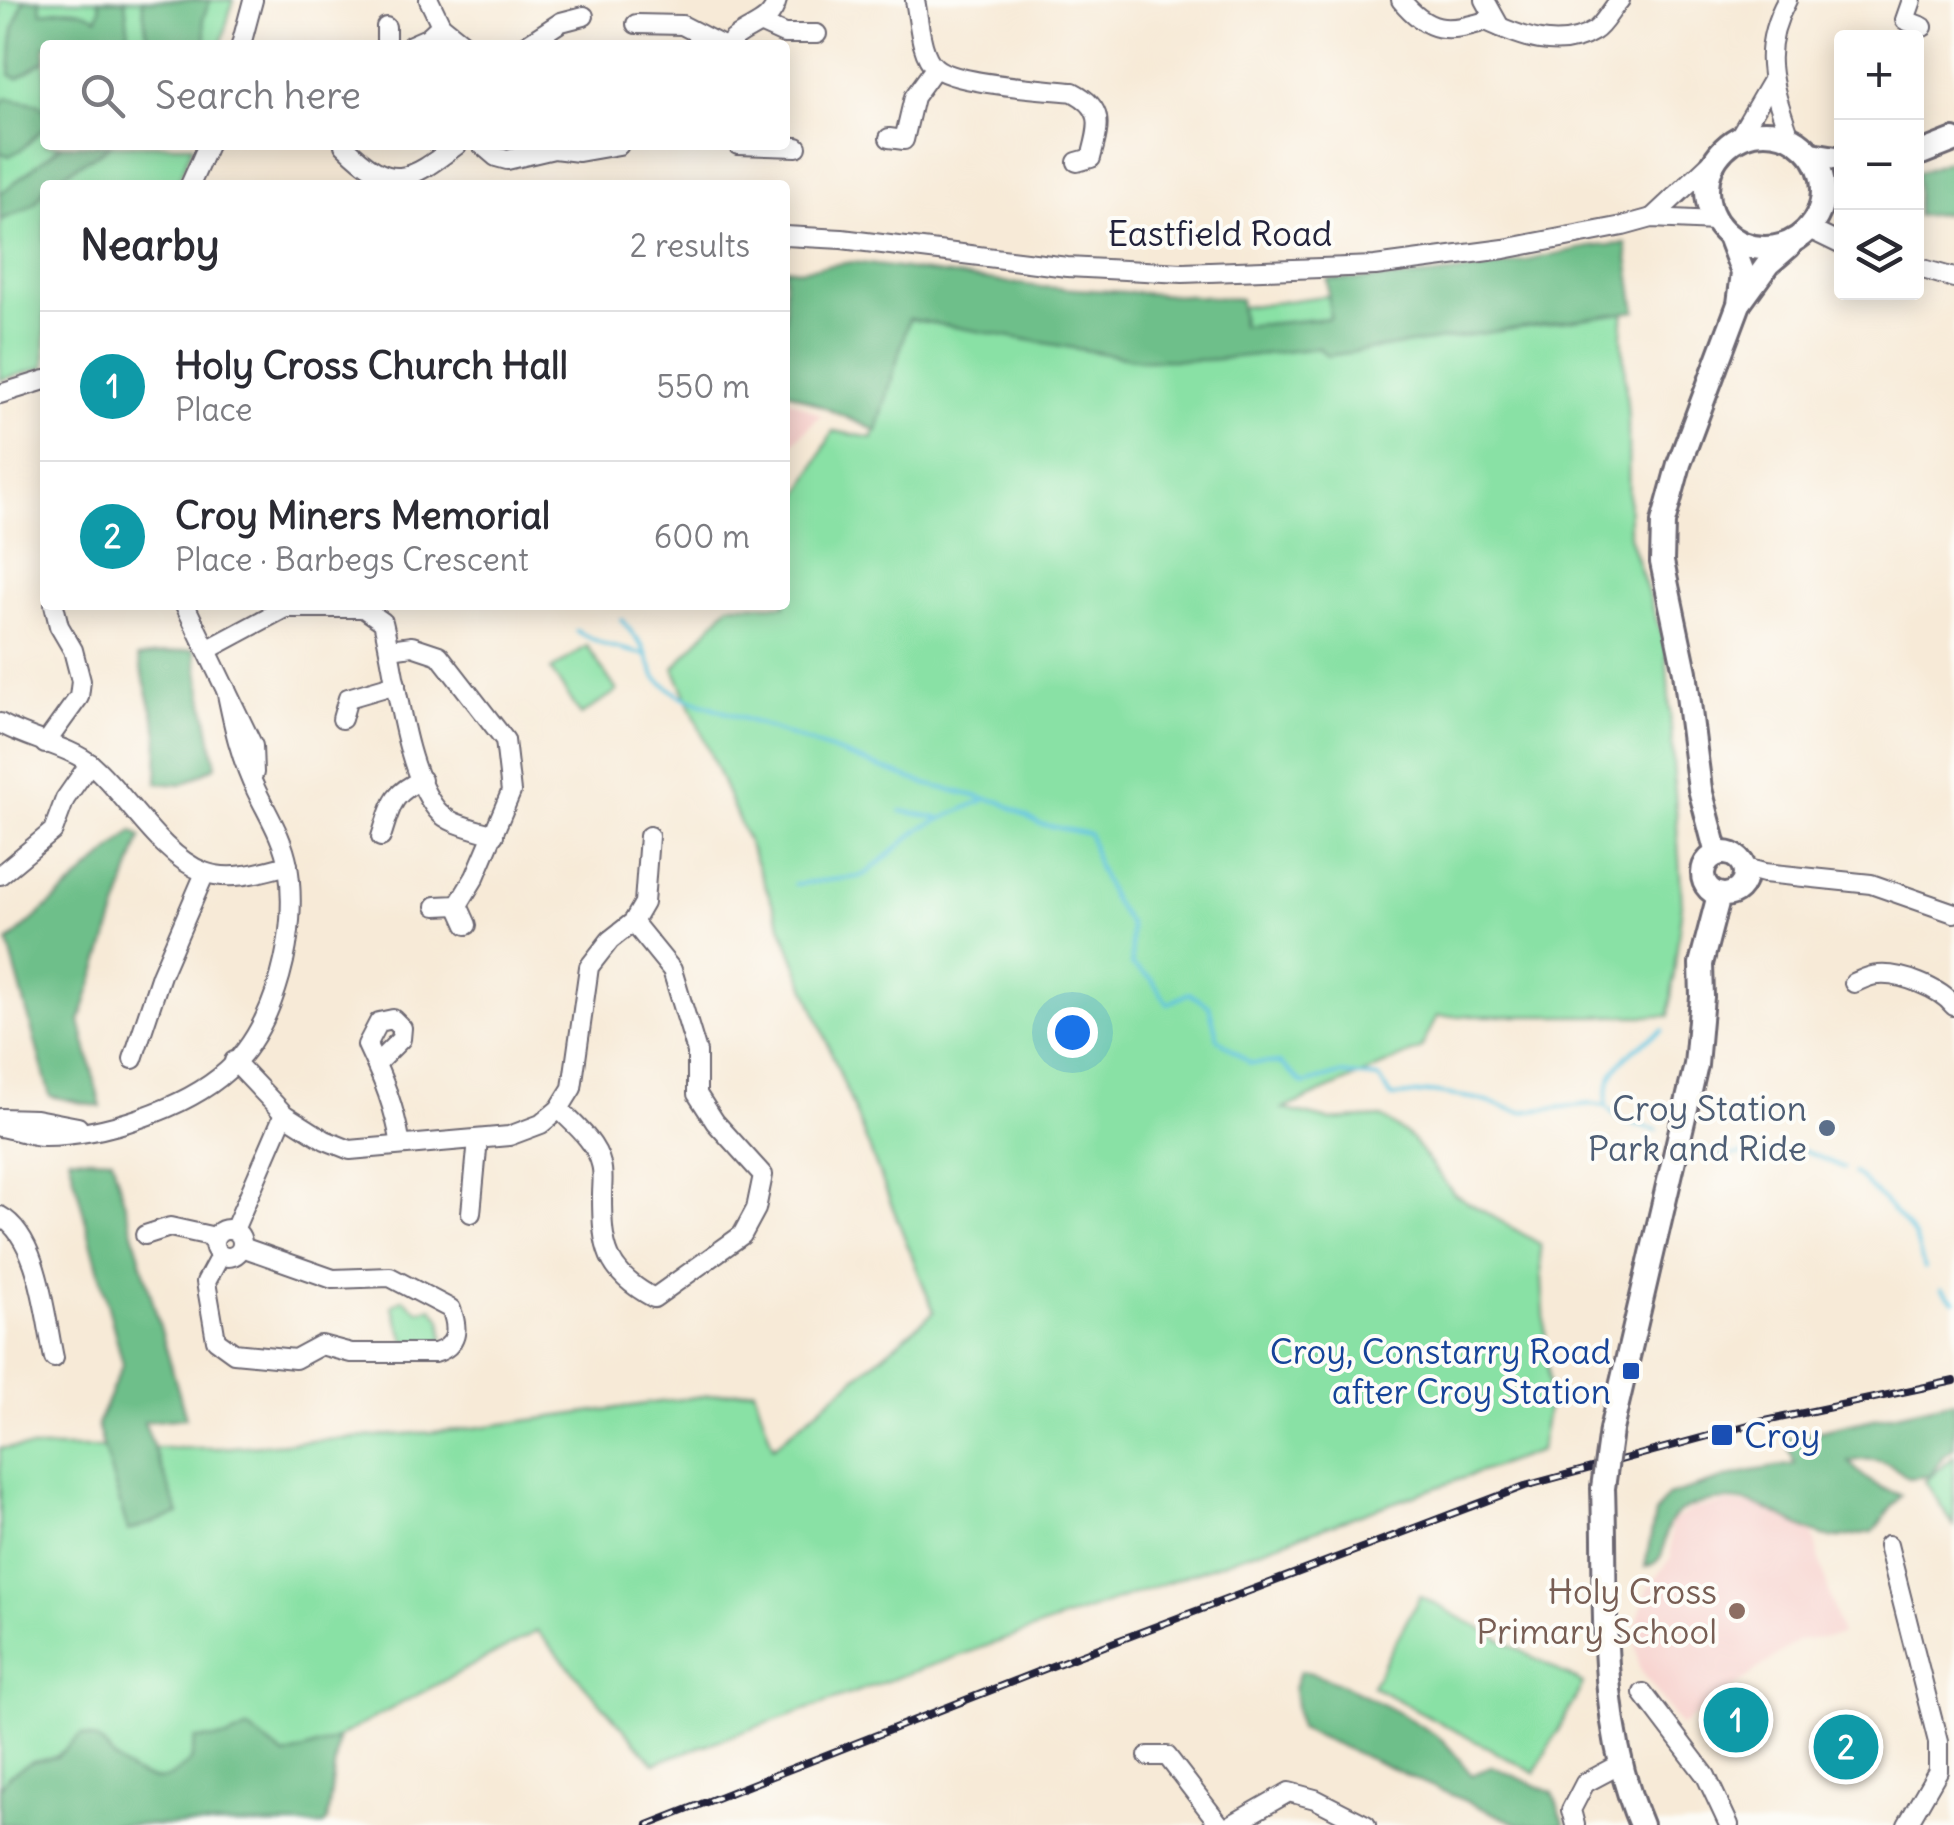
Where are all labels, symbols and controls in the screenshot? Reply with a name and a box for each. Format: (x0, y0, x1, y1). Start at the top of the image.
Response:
map controls (1834, 30, 1924, 300)
button: + (1834, 30, 1924, 120)
search box (40, 40, 790, 150)
icon: search (75, 68, 130, 123)
text: Search here (155, 72, 361, 119)
button: − (1834, 120, 1924, 210)
button: layers (1834, 210, 1924, 300)
street label: Eastfield Road (1108, 211, 1332, 255)
text: Nearby (80, 219, 219, 271)
text: 2 results (630, 225, 750, 266)
text: Holy Cross Church Hall (175, 342, 568, 389)
text: 1 (106, 366, 119, 407)
text: 550 m (656, 366, 750, 407)
text: Place (175, 389, 252, 430)
text: Croy Miners Memorial (175, 492, 550, 539)
text: 2 (104, 516, 121, 557)
text: 600 m (654, 516, 750, 557)
text: Place · Barbegs Crescent (175, 539, 529, 580)
your location (1047, 1007, 1098, 1058)
place label: Croy Station Park and Ride (1588, 1086, 1807, 1170)
marker: Croy Station Park and Ride (1816, 1117, 1838, 1139)
place label: Croy, Constarry Road after Croy Station (1270, 1329, 1611, 1413)
marker: Croy, Constarry Road after Croy Station (1620, 1360, 1642, 1382)
place label: Croy (1744, 1413, 1820, 1457)
marker: Croy (1709, 1422, 1735, 1448)
place label: Holy Cross Primary School (1476, 1569, 1717, 1653)
marker: Holy Cross Primary School (1726, 1600, 1748, 1622)
pin: 1 (1704, 1682, 1768, 1758)
pin: 2 (1814, 1710, 1878, 1784)

